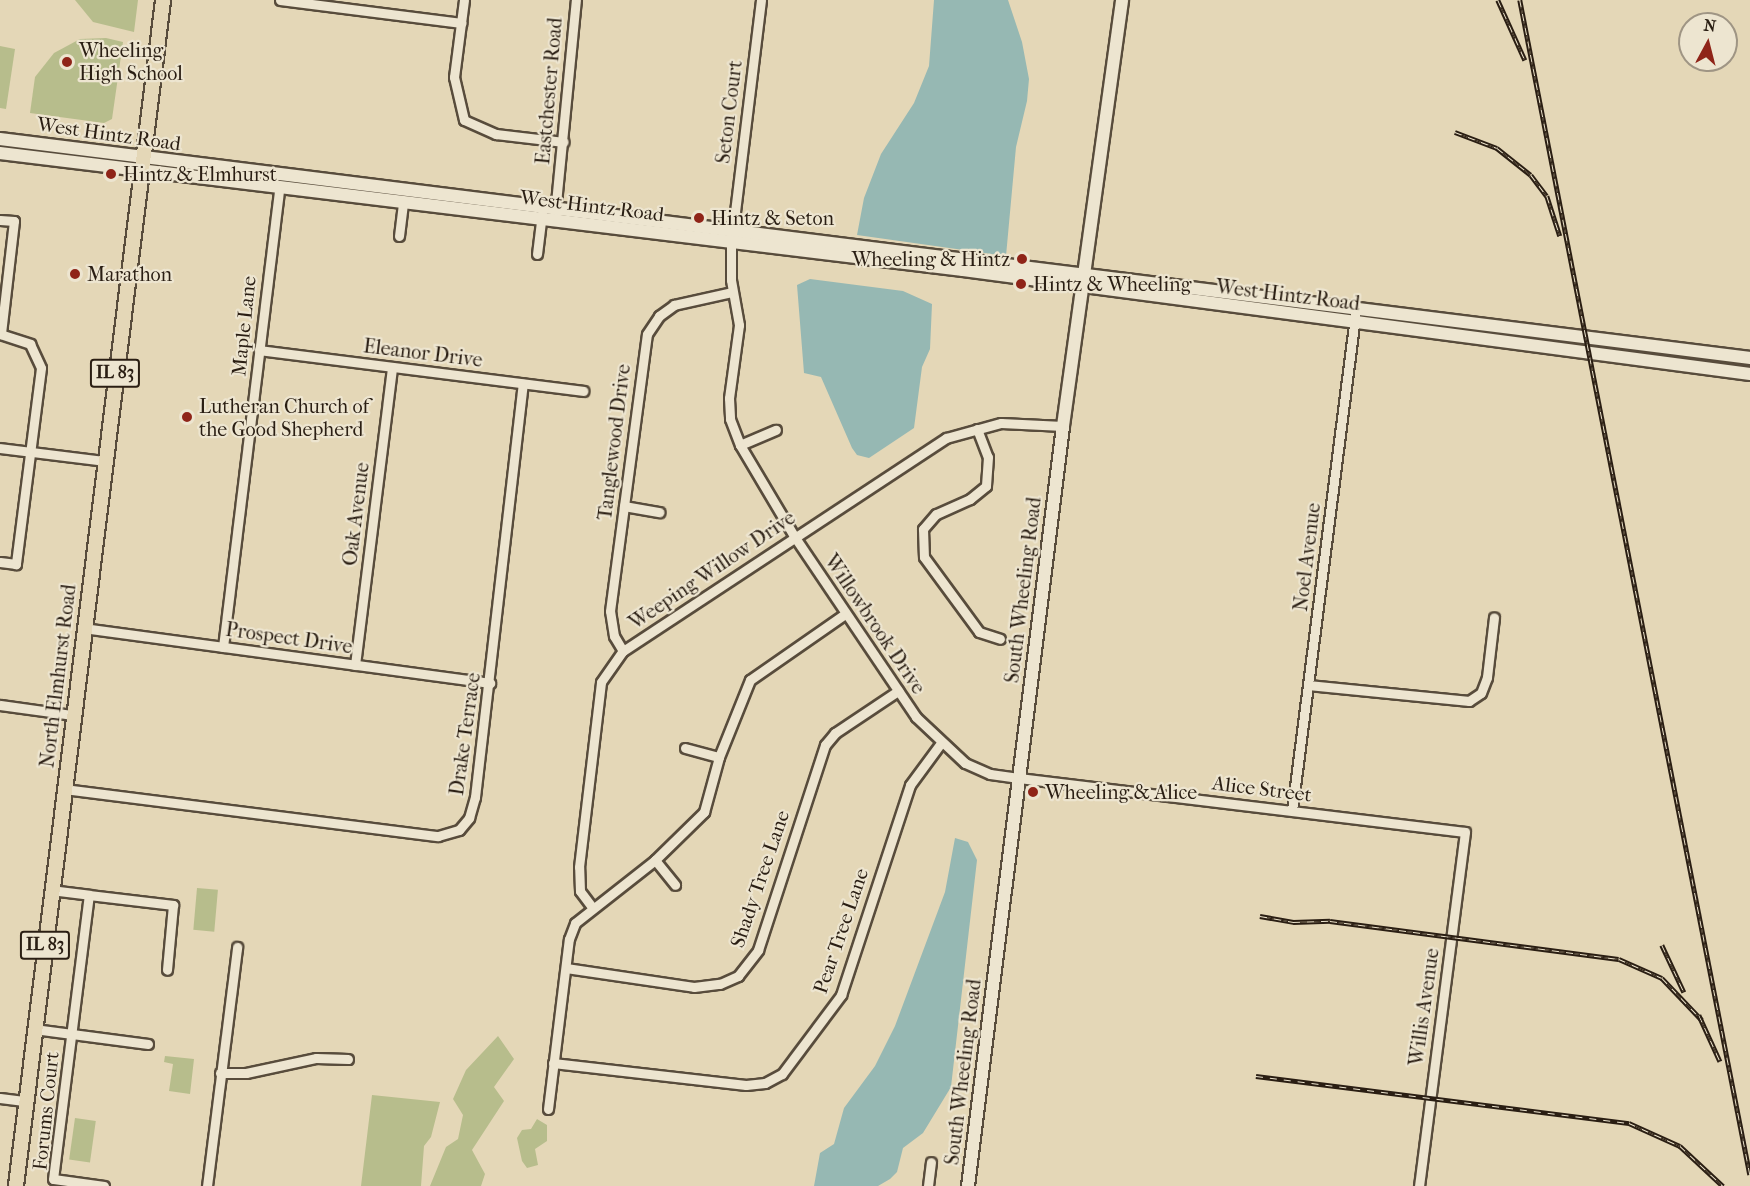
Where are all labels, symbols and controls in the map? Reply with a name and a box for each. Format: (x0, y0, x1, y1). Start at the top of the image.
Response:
north arrow (1678, 12, 1738, 72)
text: N (1703, 15, 1717, 36)
street label: Eastchester Road (531, 16, 567, 166)
place label: Wheeling High School (79, 39, 183, 86)
marker: Wheeling High School (60, 55, 74, 69)
street label: Seton Court (711, 59, 747, 165)
street label: West Hintz Road (36, 112, 182, 156)
place label: Hintz & Elmhurst (123, 162, 277, 186)
marker: Hintz & Elmhurst (104, 167, 118, 181)
street label: West Hintz Road (519, 185, 665, 227)
place label: Hintz & Seton (711, 206, 834, 230)
marker: Hintz & Seton (692, 211, 706, 225)
place label: Wheeling & Hintz (852, 247, 1010, 271)
marker: Wheeling & Hintz (1015, 252, 1029, 266)
place label: Marathon (87, 262, 172, 286)
marker: Marathon (68, 267, 82, 281)
place label: Hintz & Wheeling (1033, 272, 1191, 296)
street label: West Hintz Road (1215, 274, 1361, 316)
street label: Maple Lane (227, 275, 261, 377)
marker: Hintz & Wheeling (1014, 277, 1028, 291)
street label: Eleanor Drive (362, 334, 484, 372)
road number: IL 83 (90, 358, 140, 388)
street label: Tanglewood Drive (593, 363, 635, 521)
place label: Lutheran Church of the Good Shepherd (199, 394, 369, 441)
marker: Lutheran Church of the Good Shepherd (180, 410, 194, 424)
street label: Oak Avenue (338, 461, 374, 567)
street label: South Wheeling Road (1000, 496, 1046, 684)
street label: Noel Avenue (1288, 501, 1326, 613)
street label: Weeping Willow Drive (624, 505, 800, 635)
street label: Willowbrook Drive (819, 550, 931, 698)
street label: North Elmhurst Road (35, 583, 81, 769)
street label: Prospect Drive (224, 617, 354, 659)
street label: Drake Terrace (444, 671, 486, 797)
street label: Alice Street (1211, 771, 1313, 807)
place label: Wheeling & Alice (1045, 780, 1197, 804)
marker: Wheeling & Alice (1026, 785, 1040, 799)
street label: Shady Tree Lane (725, 807, 795, 951)
street label: Pear Tree Lane (808, 865, 874, 997)
road number: IL 83 (20, 930, 70, 960)
street label: Willis Avenue (1404, 947, 1444, 1067)
street label: South Wheeling Road (940, 978, 986, 1166)
street label: Forums Court (28, 1050, 64, 1172)

